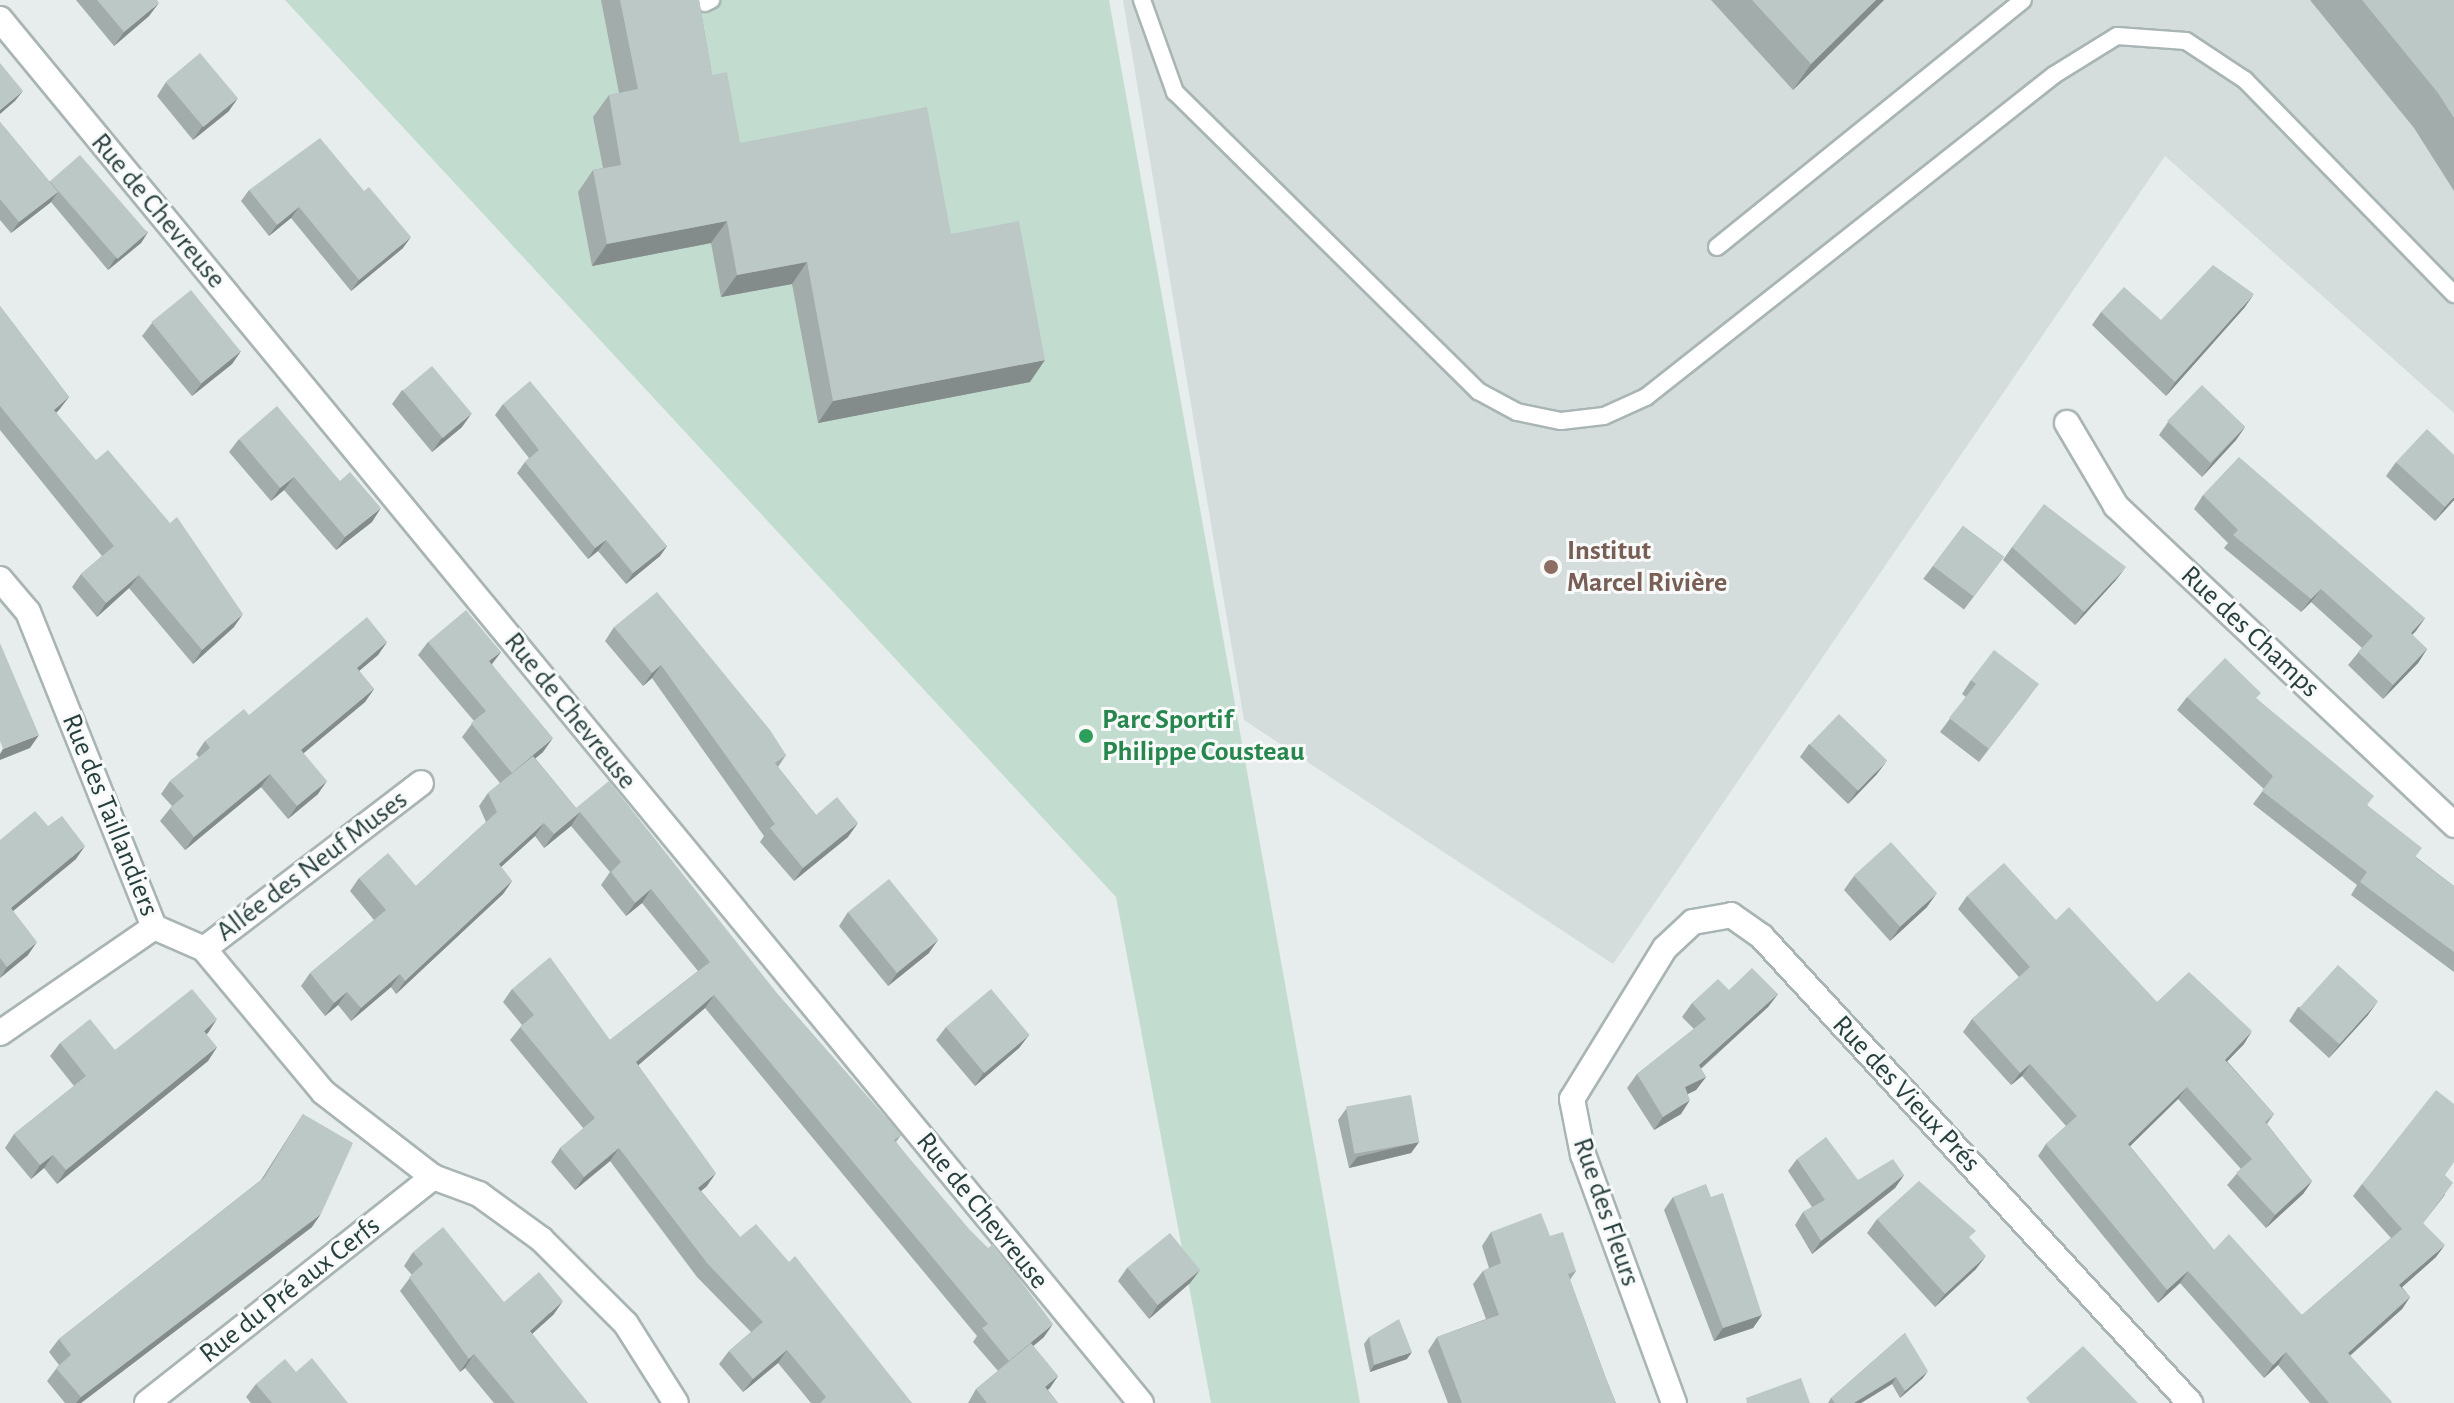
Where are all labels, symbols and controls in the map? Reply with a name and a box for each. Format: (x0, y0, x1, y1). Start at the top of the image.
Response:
street label: Rue de Chevreuse (83, 127, 233, 295)
place label: Institut Marcel Rivière (1567, 534, 1727, 600)
marker: Institut Marcel Rivière (1542, 558, 1560, 576)
street label: Rue des Champs (2173, 559, 2327, 705)
street label: Rue de Chevreuse (496, 626, 644, 796)
place label: Parc Sportif Philippe Cousteau (1102, 703, 1305, 769)
street label: Rue des Taillandiers (54, 709, 166, 921)
marker: Parc Sportif Philippe Cousteau (1077, 727, 1095, 745)
street label: Allée des Neuf Muses (210, 783, 414, 949)
street label: Rue des Vieux Prés (1825, 1009, 1987, 1179)
street label: Rue de Chevreuse (908, 1126, 1056, 1296)
street label: Rue des Fleurs (1565, 1133, 1647, 1291)
street label: Rue du Pré aux Cerfs (193, 1209, 387, 1371)

